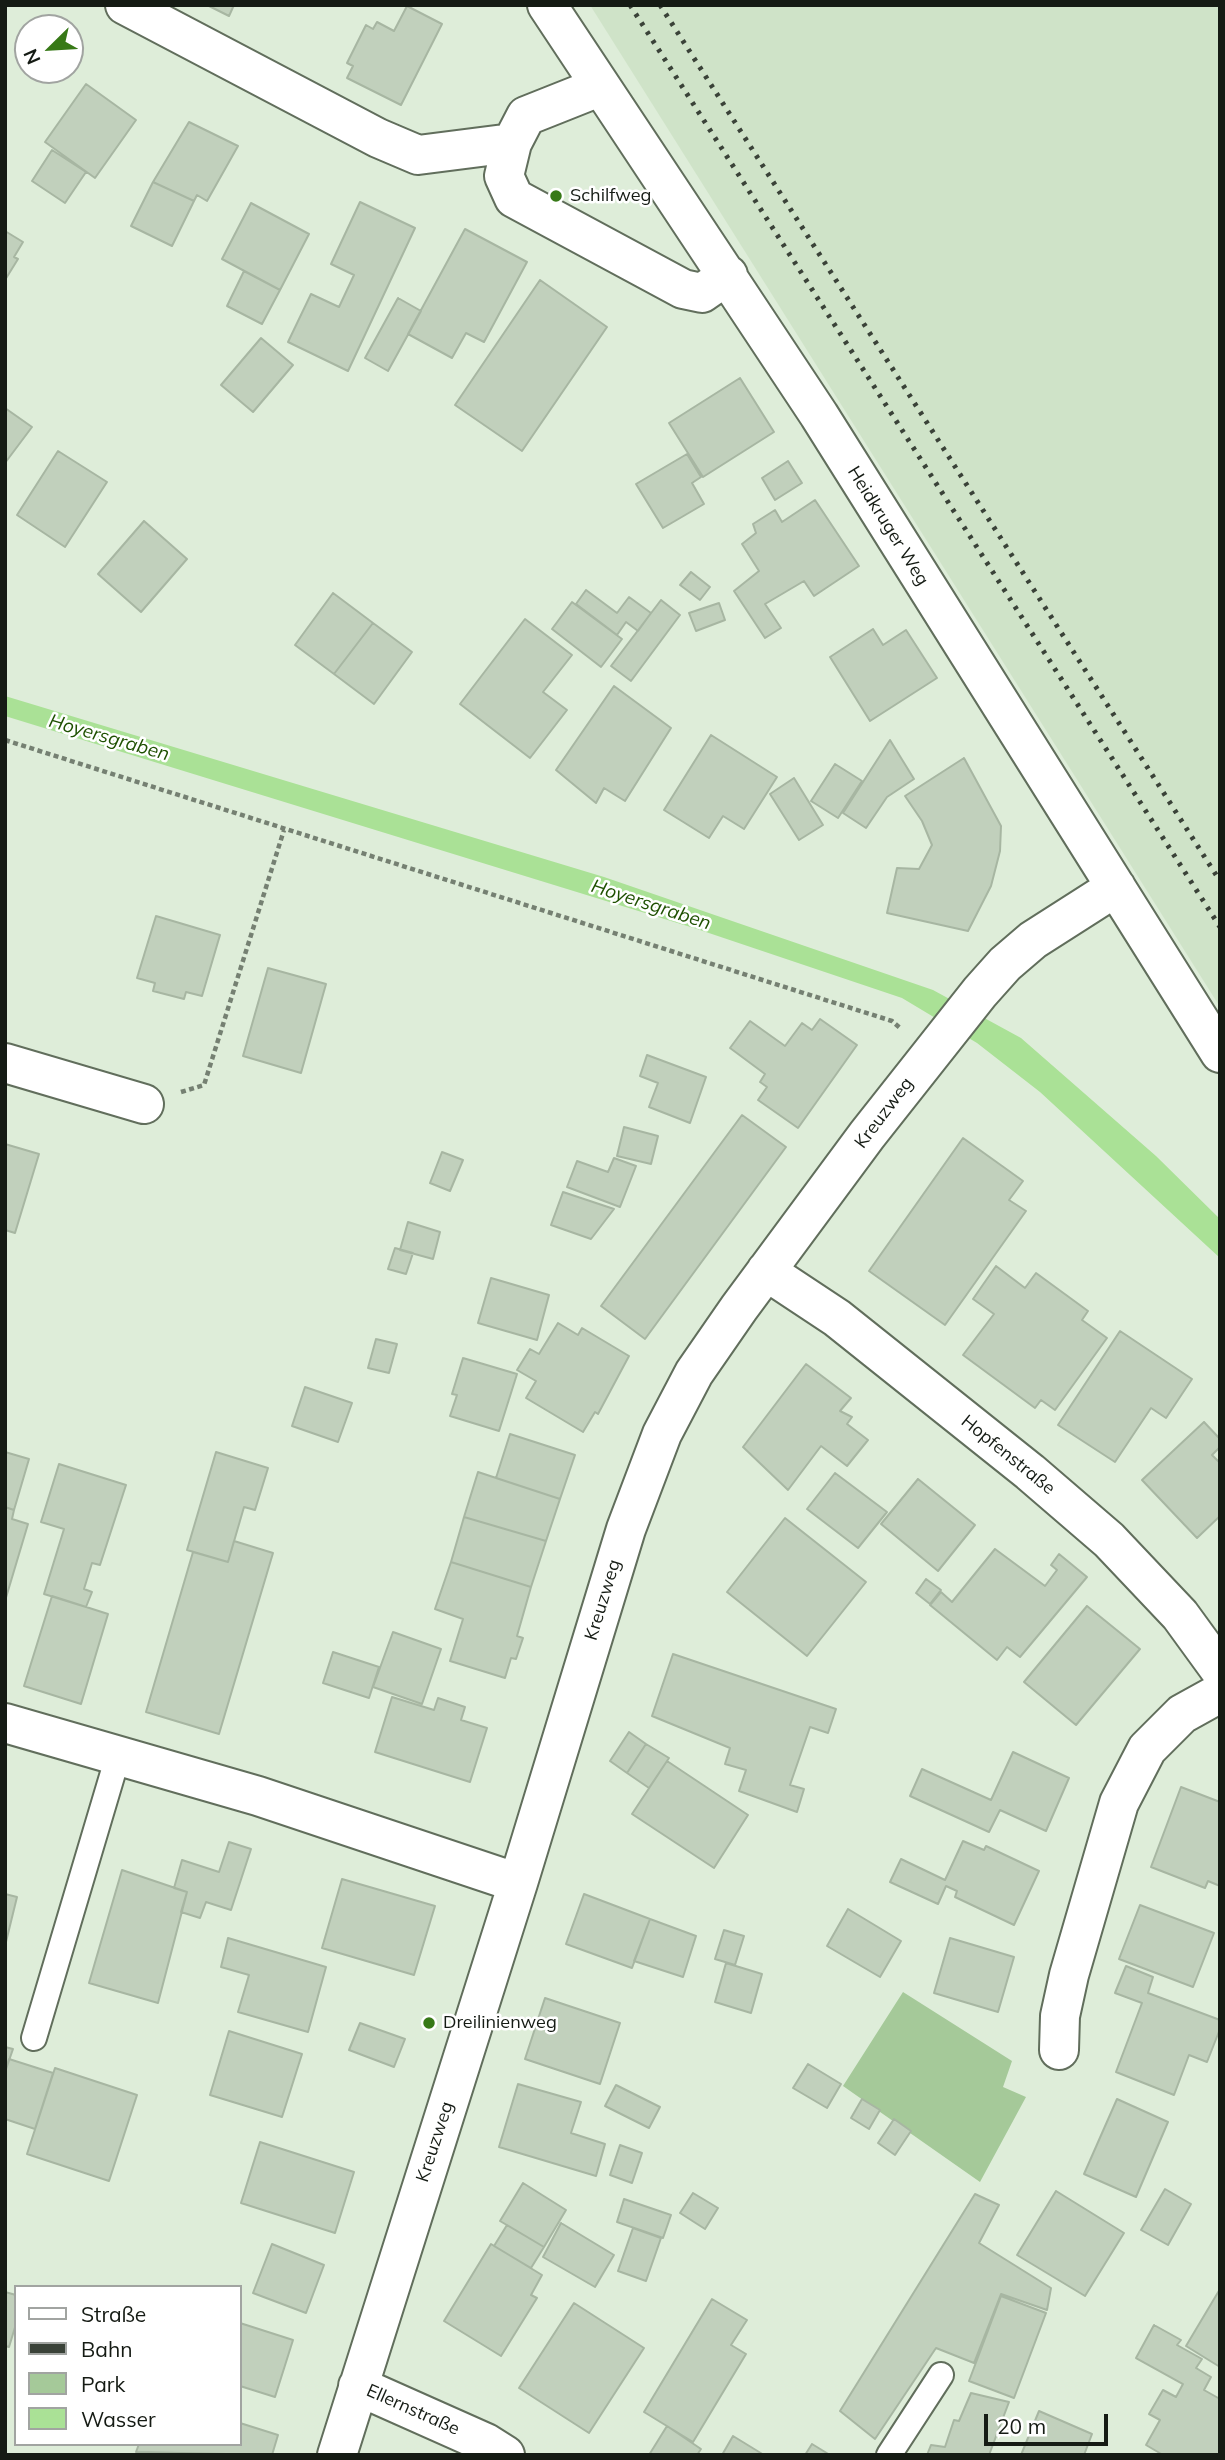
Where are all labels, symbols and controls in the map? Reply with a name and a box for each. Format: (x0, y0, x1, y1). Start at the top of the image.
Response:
north arrow (14, 14, 84, 84)
text: N (18, 45, 46, 68)
place label: Schilfweg (570, 185, 651, 207)
marker: Schilfweg (548, 188, 564, 204)
street label: Heidkruger Weg (843, 462, 933, 590)
water label: Hoyersgraben (46, 710, 172, 766)
water label: Hoyersgraben (588, 875, 714, 935)
street label: Kreuzweg (850, 1073, 918, 1153)
street label: Hopfenstraße (957, 1411, 1059, 1499)
street label: Kreuzweg (580, 1557, 626, 1643)
place label: Dreilinienweg (443, 2012, 557, 2034)
marker: Dreilinienweg (421, 2015, 437, 2031)
street label: Kreuzweg (412, 2099, 458, 2185)
legend (14, 2285, 242, 2446)
text: Straße (81, 2301, 146, 2327)
text: Bahn (81, 2336, 133, 2362)
text: Park (81, 2371, 125, 2397)
street label: Ellernstraße (363, 2380, 463, 2440)
scale bar (987, 2400, 1111, 2444)
text: Wasser (81, 2406, 156, 2432)
text: 20 m (997, 2413, 1046, 2439)

